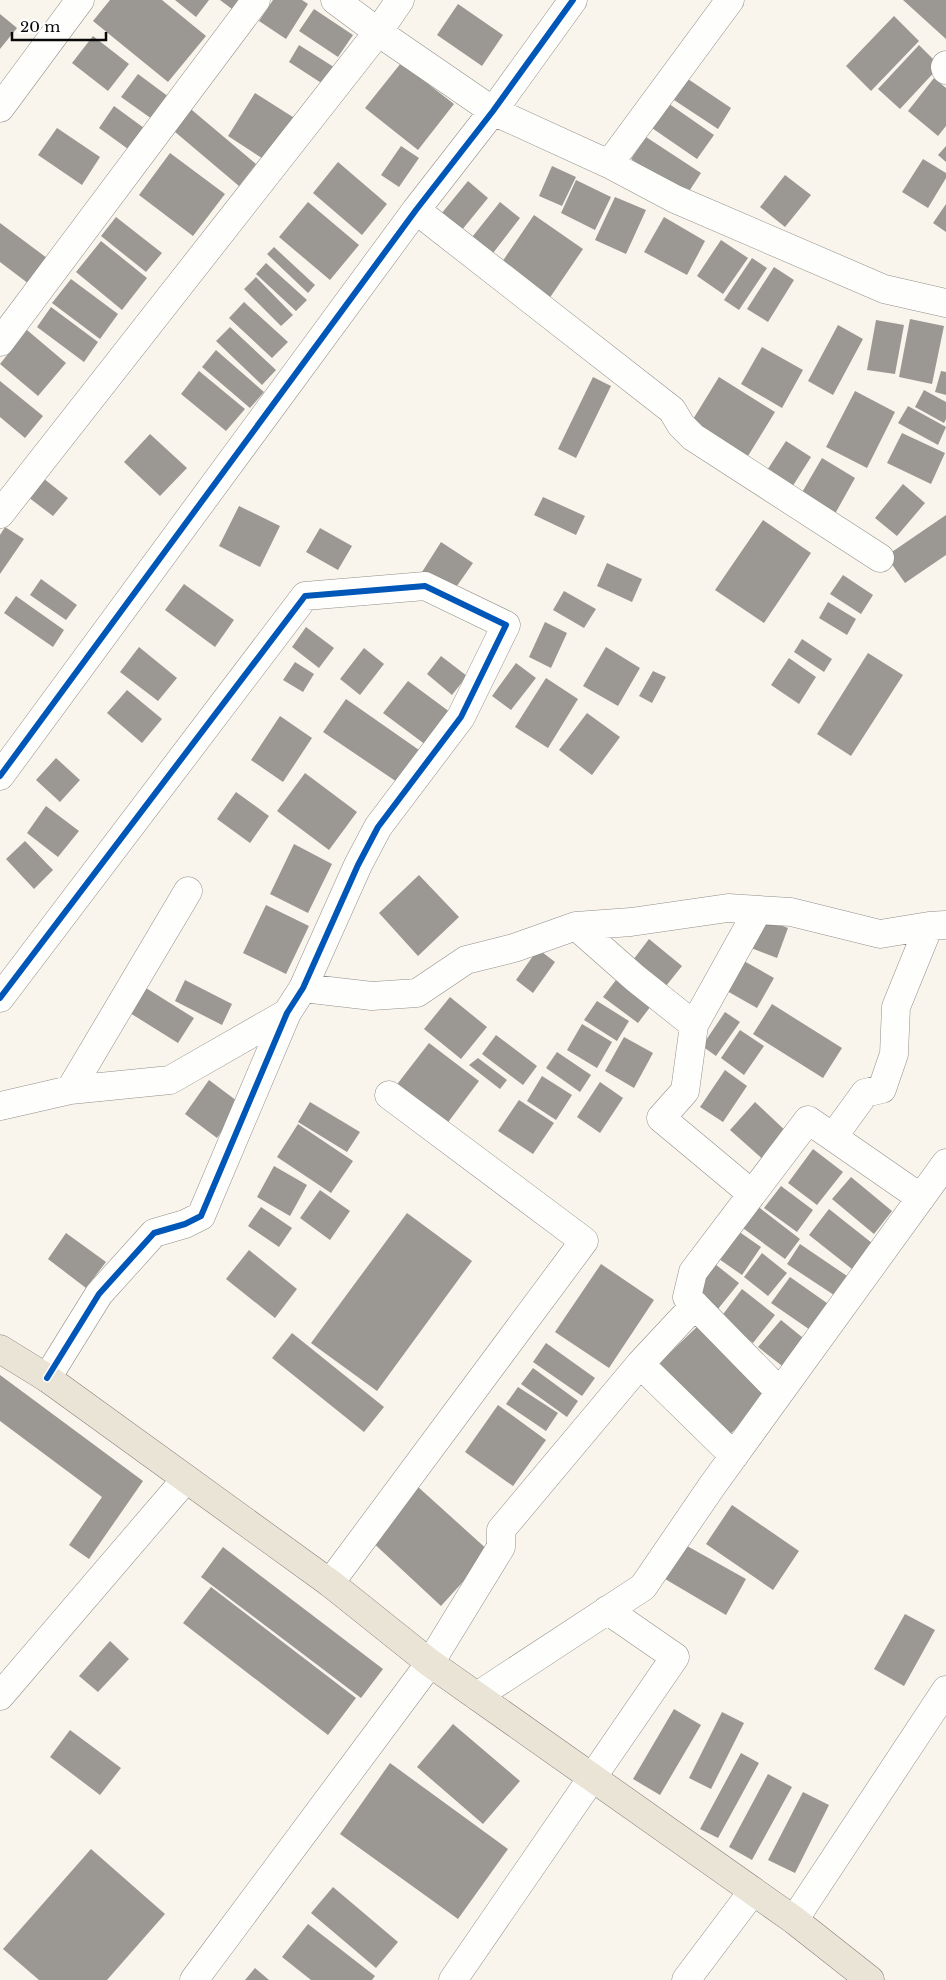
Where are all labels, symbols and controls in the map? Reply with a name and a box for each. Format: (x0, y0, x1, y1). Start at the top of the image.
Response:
scale bar (12, 10, 106, 42)
text: 20 m (20, 17, 60, 36)

